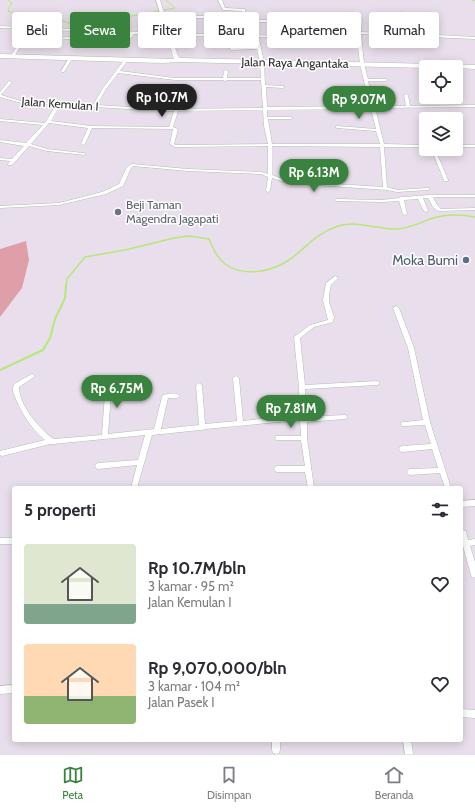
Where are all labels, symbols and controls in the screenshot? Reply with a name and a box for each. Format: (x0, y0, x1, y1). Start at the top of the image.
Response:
chip: Beli (12, 12, 62, 48)
chip: Sewa (70, 12, 130, 48)
chip: Filter (138, 12, 196, 48)
chip: Baru (204, 12, 259, 48)
chip: Apartemen (267, 12, 361, 48)
chip: Rumah (369, 12, 439, 48)
street label: Jalan Raya Angantaka (240, 54, 349, 71)
map controls (419, 60, 463, 156)
button: locate (419, 60, 463, 104)
pin: Rp 10.7M (121, 84, 203, 118)
pin: Rp 9.07M (318, 86, 400, 120)
text: Rp 10.7M (136, 89, 188, 105)
text: Rp 9.07M (332, 91, 386, 107)
street label: Jalan Kemulan I (20, 93, 99, 114)
button: layers (419, 112, 463, 156)
pin: Rp 6.13M (273, 159, 355, 193)
text: Rp 6.13M (289, 164, 340, 180)
place label: Beji Taman Magendra Jagapati (126, 197, 218, 226)
marker: Beji Taman Magendra Jagapati (113, 207, 123, 217)
place label: Moka Bumi (392, 251, 458, 269)
marker: Moka Bumi (461, 255, 471, 265)
pin: Rp 6.75M (76, 375, 158, 409)
text: Rp 6.75M (90, 380, 144, 396)
pin: Rp 7.81M (250, 395, 332, 429)
text: Rp 7.81M (266, 400, 316, 416)
icon: filters (429, 499, 451, 521)
text: 5 properti (24, 500, 96, 520)
text: Rp 10.7M/bln (148, 558, 246, 578)
icon: home (56, 560, 104, 608)
icon: heart (429, 573, 451, 595)
text: 3 kamar · 95 m² (148, 578, 234, 594)
text: Jalan Kemulan I (148, 594, 232, 610)
text: Rp 9,070,000/bln (148, 658, 287, 678)
icon: home (56, 660, 104, 708)
icon: heart (429, 673, 451, 695)
text: 3 kamar · 104 m² (148, 678, 240, 694)
text: Jalan Pasek I (148, 694, 215, 710)
tab: Peta (62, 764, 84, 802)
tab: Disimpan (207, 764, 251, 802)
tab: Beranda (375, 764, 413, 802)

